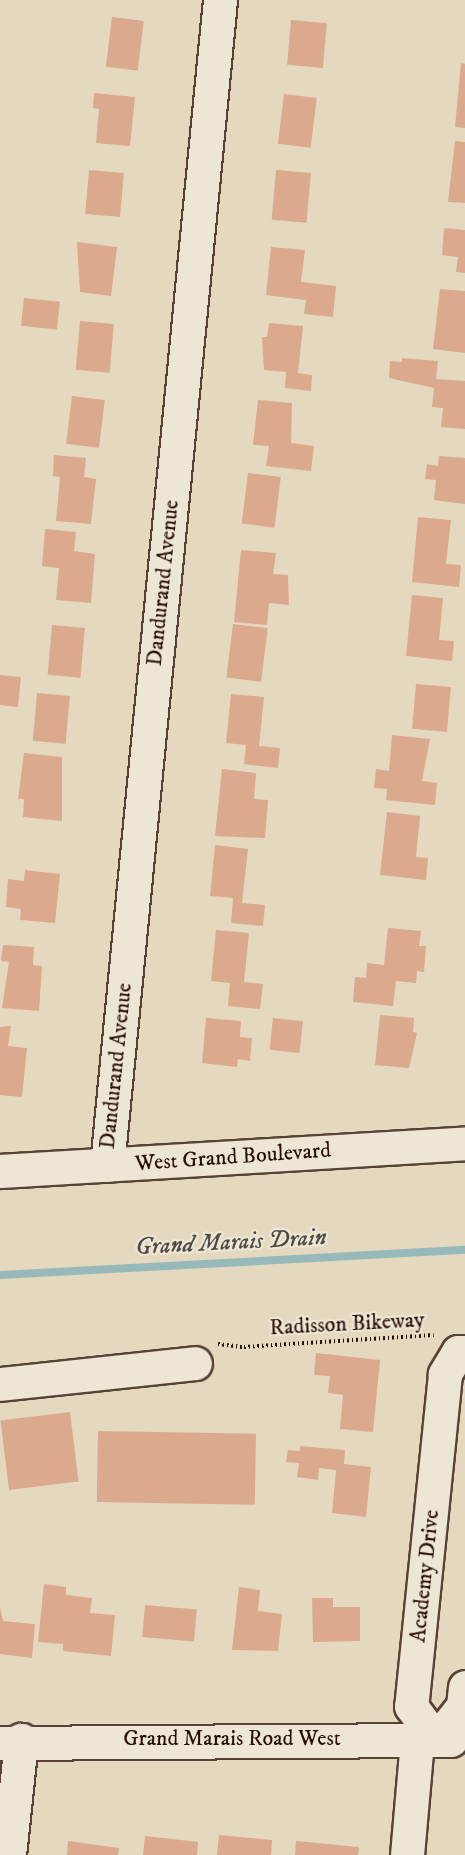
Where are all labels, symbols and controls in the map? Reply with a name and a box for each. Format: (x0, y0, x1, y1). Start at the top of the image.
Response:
street label: Dandurand Avenue (141, 499, 185, 667)
street label: Dandurand Avenue (94, 982, 138, 1150)
street label: West Grand Boulevard (134, 1137, 332, 1177)
water label: Grand Marais Drain (135, 1224, 327, 1262)
street label: Radisson Bikeway (269, 1307, 425, 1341)
street label: Academy Drive (405, 1508, 445, 1644)
street label: Grand Marais Road West (123, 1726, 341, 1752)

